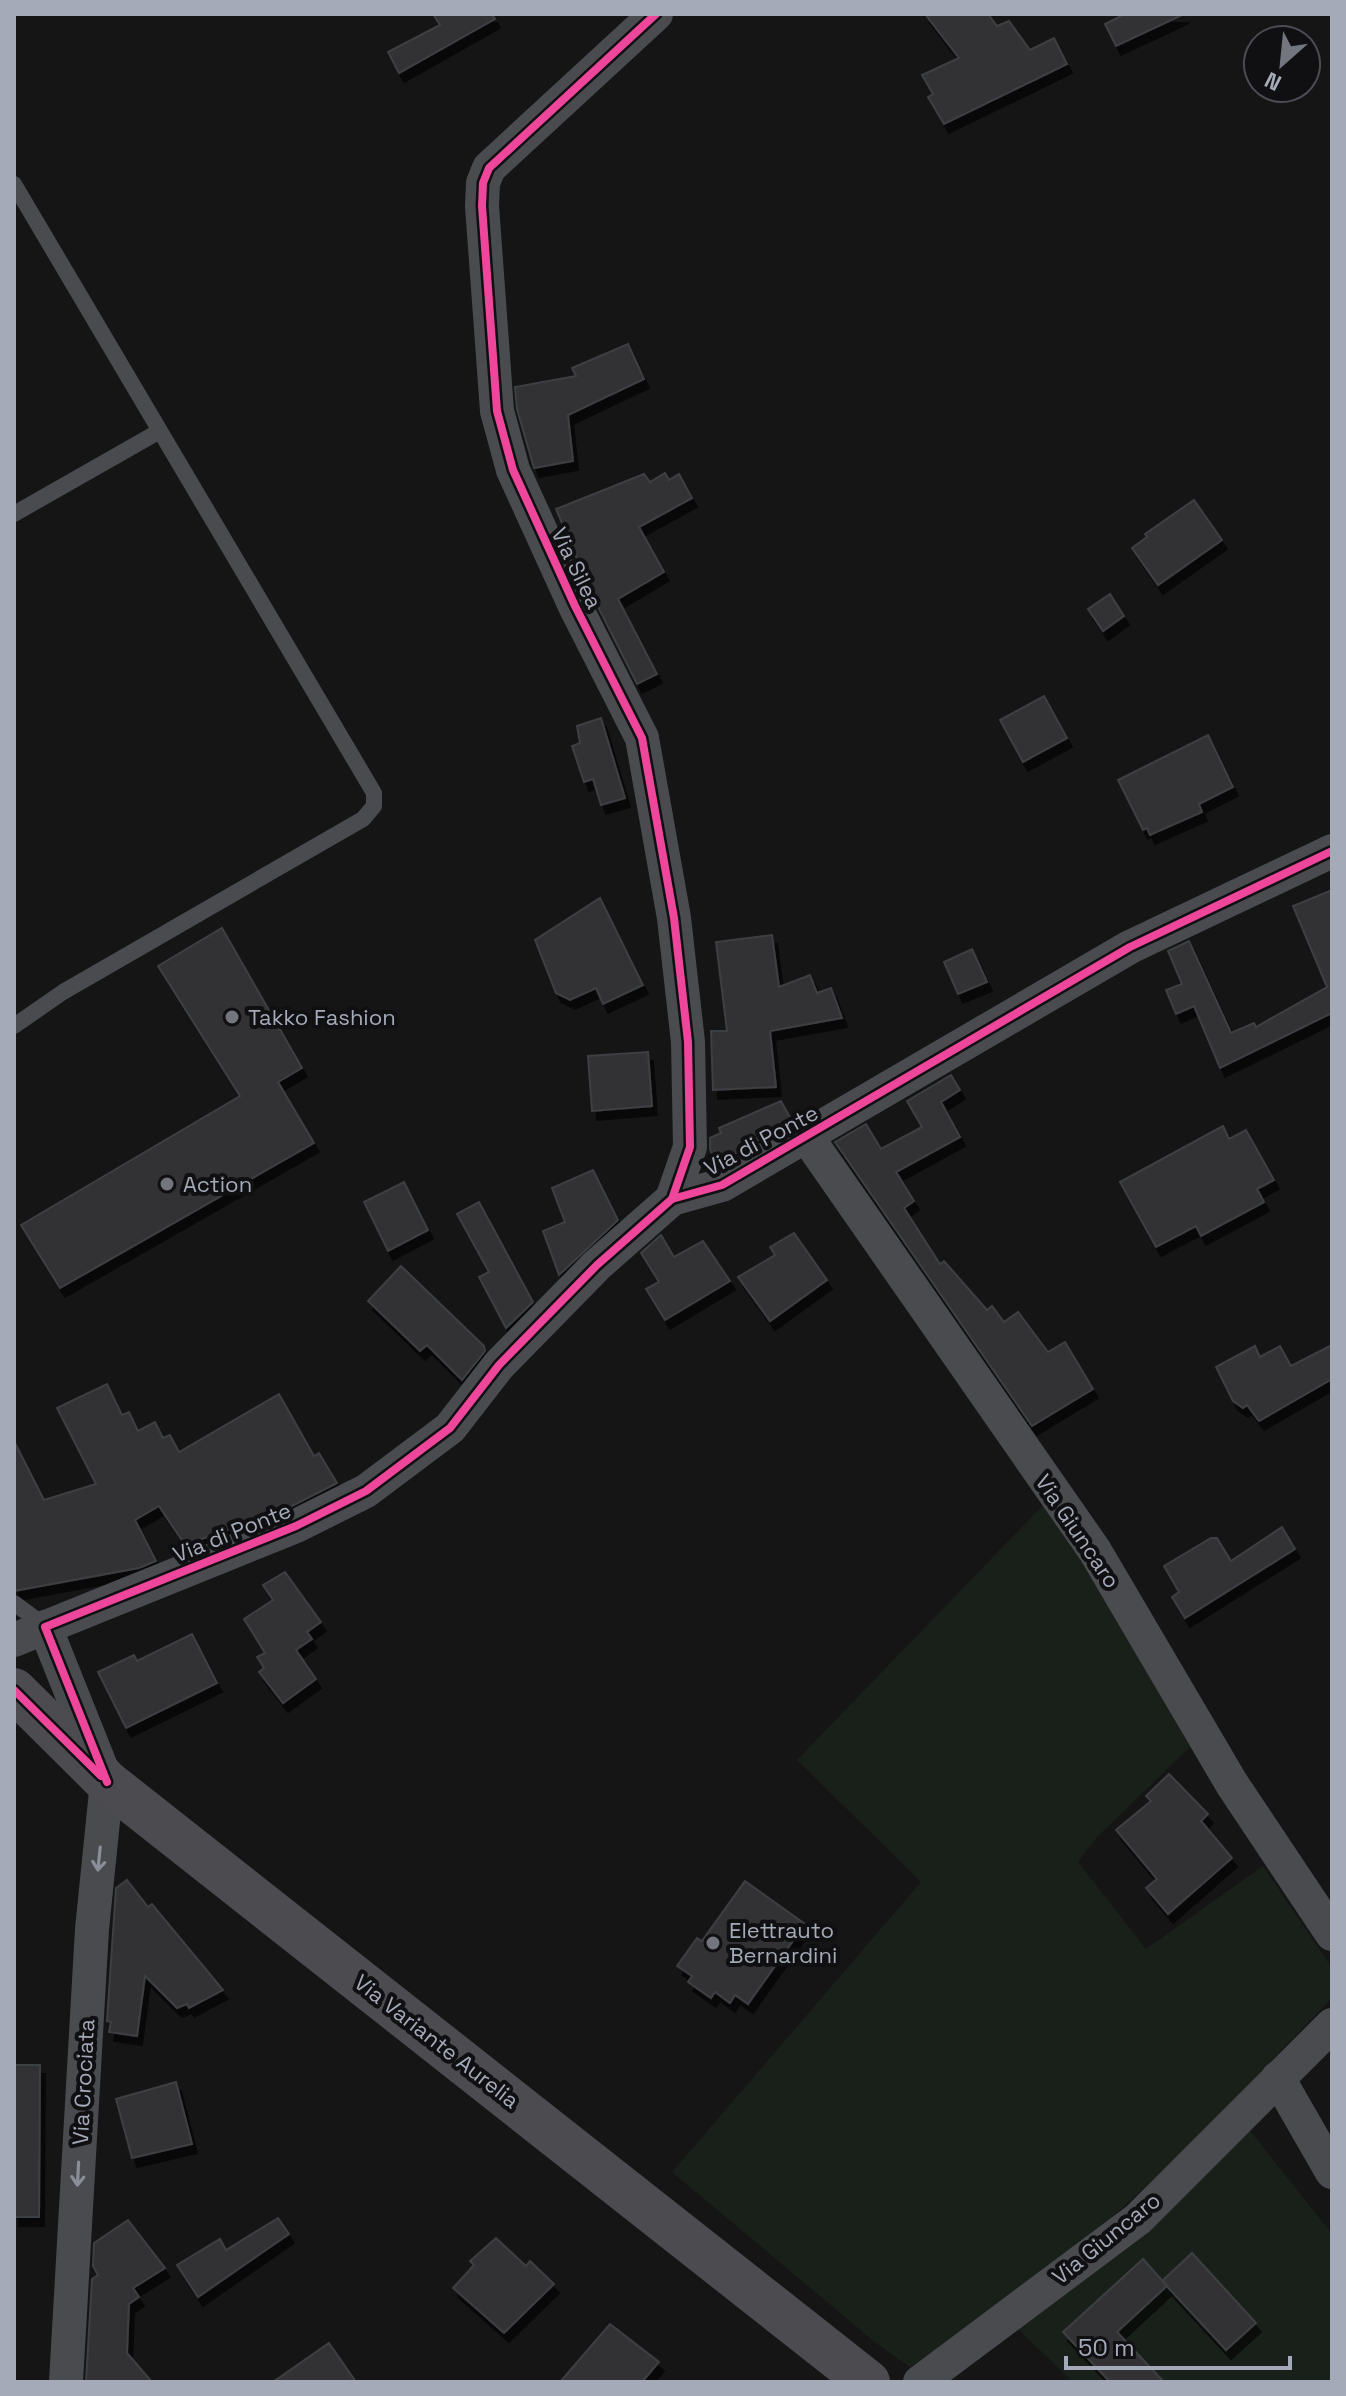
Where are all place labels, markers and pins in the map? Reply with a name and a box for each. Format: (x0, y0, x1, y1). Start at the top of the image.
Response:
place label: Takko Fashion (248, 1003, 396, 1031)
marker: Takko Fashion (223, 1008, 241, 1026)
place label: Action (183, 1170, 252, 1198)
marker: Action (158, 1175, 176, 1193)
place label: Elettrauto Bernardini (729, 1916, 837, 1969)
marker: Elettrauto Bernardini (704, 1934, 722, 1952)

